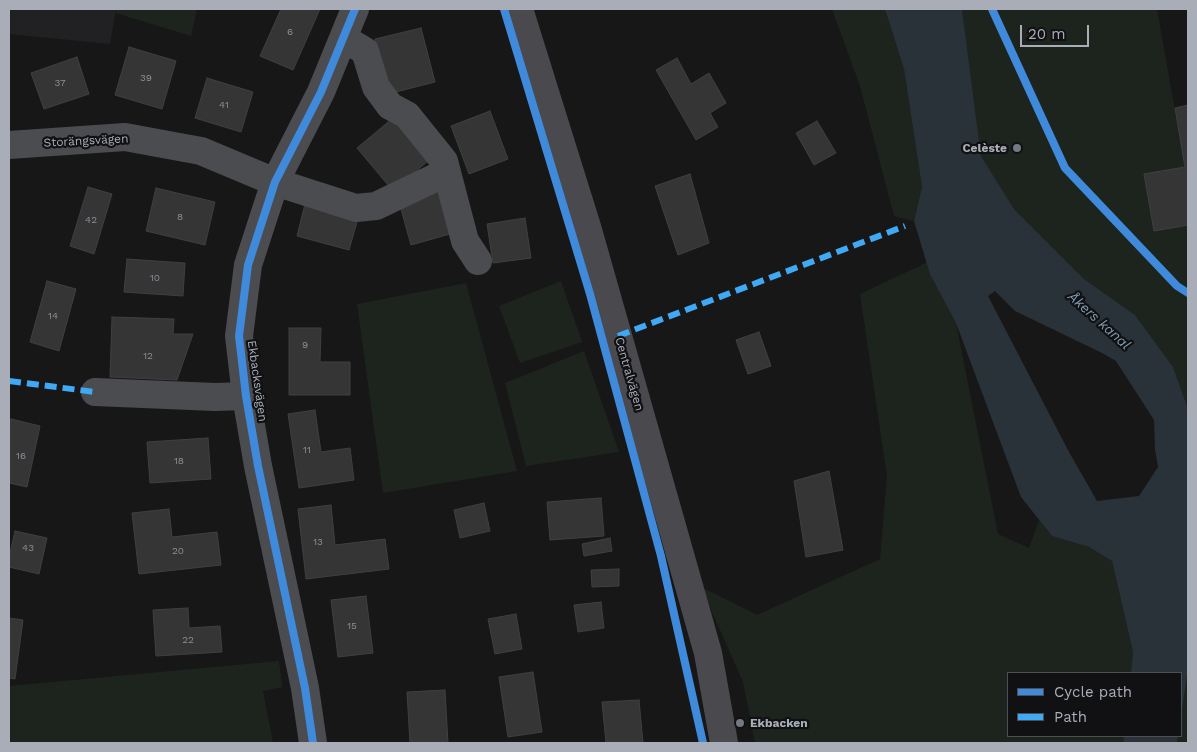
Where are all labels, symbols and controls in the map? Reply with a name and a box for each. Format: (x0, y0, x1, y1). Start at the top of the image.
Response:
scale bar (1022, 15, 1091, 47)
text: 20 m (1028, 25, 1066, 43)
house number: 6 (287, 26, 293, 38)
house number: 39 (140, 72, 152, 84)
house number: 37 (54, 77, 66, 89)
house number: 41 (219, 99, 229, 111)
street label: Storängsvägen (43, 132, 129, 150)
place label: Celèste (962, 141, 1007, 155)
marker: Celèste (1011, 142, 1023, 154)
house number: 8 (177, 211, 183, 223)
house number: 42 (85, 214, 97, 226)
house number: 10 (150, 272, 160, 284)
water label: Åkers kanal (1064, 289, 1134, 353)
house number: 14 (48, 310, 58, 322)
street label: Centralvägen (612, 335, 646, 413)
street label: Ekbacksvägen (244, 339, 270, 423)
house number: 9 (302, 339, 308, 351)
house number: 12 (143, 350, 153, 362)
house number: 11 (303, 444, 311, 456)
house number: 16 (16, 450, 26, 462)
house number: 18 (174, 455, 184, 467)
house number: 13 (313, 536, 323, 548)
house number: 43 (22, 542, 34, 554)
house number: 20 (172, 545, 184, 557)
house number: 15 (347, 620, 357, 632)
house number: 22 (182, 634, 194, 646)
legend (1007, 672, 1182, 737)
text: Cycle path (1054, 683, 1132, 701)
text: Path (1054, 708, 1087, 726)
place label: Ekbacken (750, 716, 808, 730)
marker: Ekbacken (734, 717, 746, 729)

